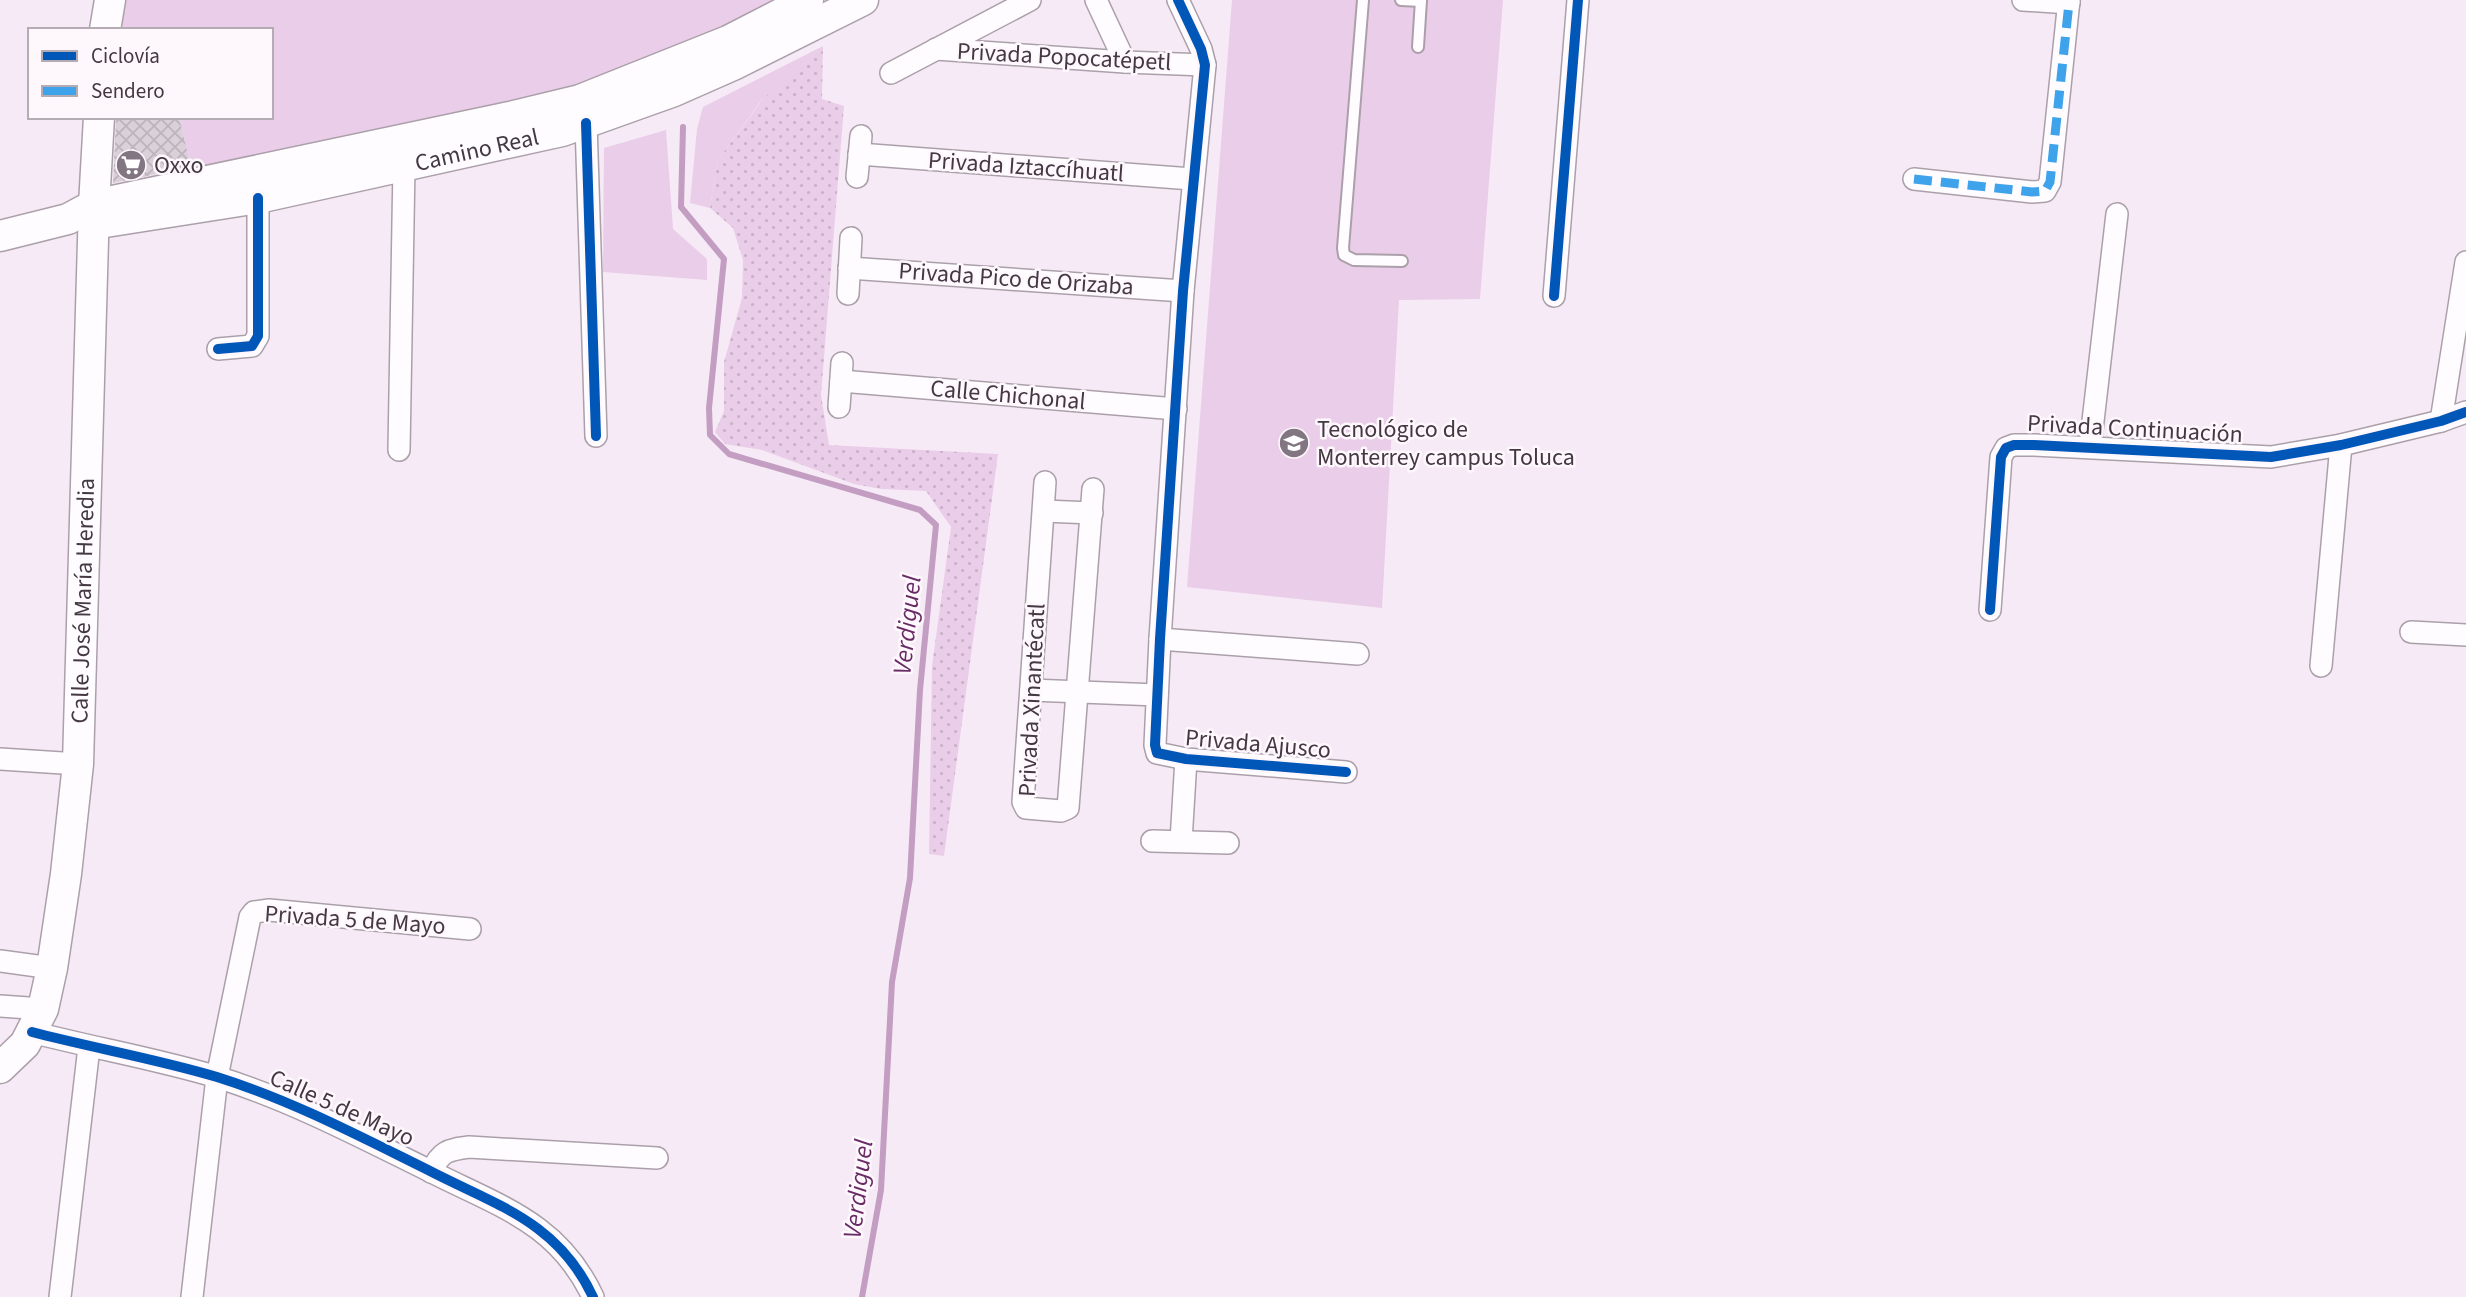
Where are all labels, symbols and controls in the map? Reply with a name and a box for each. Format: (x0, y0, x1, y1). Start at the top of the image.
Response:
legend (28, 28, 273, 119)
street label: Privada Popocatépetl (956, 34, 1172, 80)
text: Ciclovía (91, 41, 160, 71)
text: Sendero (91, 76, 165, 106)
street label: Camino Real (412, 119, 542, 180)
street label: Privada Iztaccíhuatl (927, 143, 1125, 191)
supermarket icon: Oxxo (114, 148, 148, 182)
place label: Oxxo (154, 148, 204, 183)
street label: Privada Pico de Orizaba (897, 253, 1135, 305)
street label: Calle Chichonal (929, 371, 1087, 419)
street label: Privada Continuación (2026, 406, 2244, 452)
place label: Tecnológico de Monterrey campus Toluca (1317, 412, 1575, 475)
school or university icon: Tecnológico de Monterrey campus Toluca (1277, 426, 1311, 460)
street label: Calle José María Heredia (62, 477, 104, 724)
water label: Verdiguel (883, 573, 931, 676)
street label: Privada Xinantécatl (1009, 602, 1055, 798)
street label: Privada Ajusco (1184, 720, 1332, 768)
street label: Privada 5 de Mayo (263, 896, 447, 944)
street label: Calle 5 de Mayo (264, 1060, 420, 1156)
water label: Verdiguel (834, 1137, 883, 1241)

